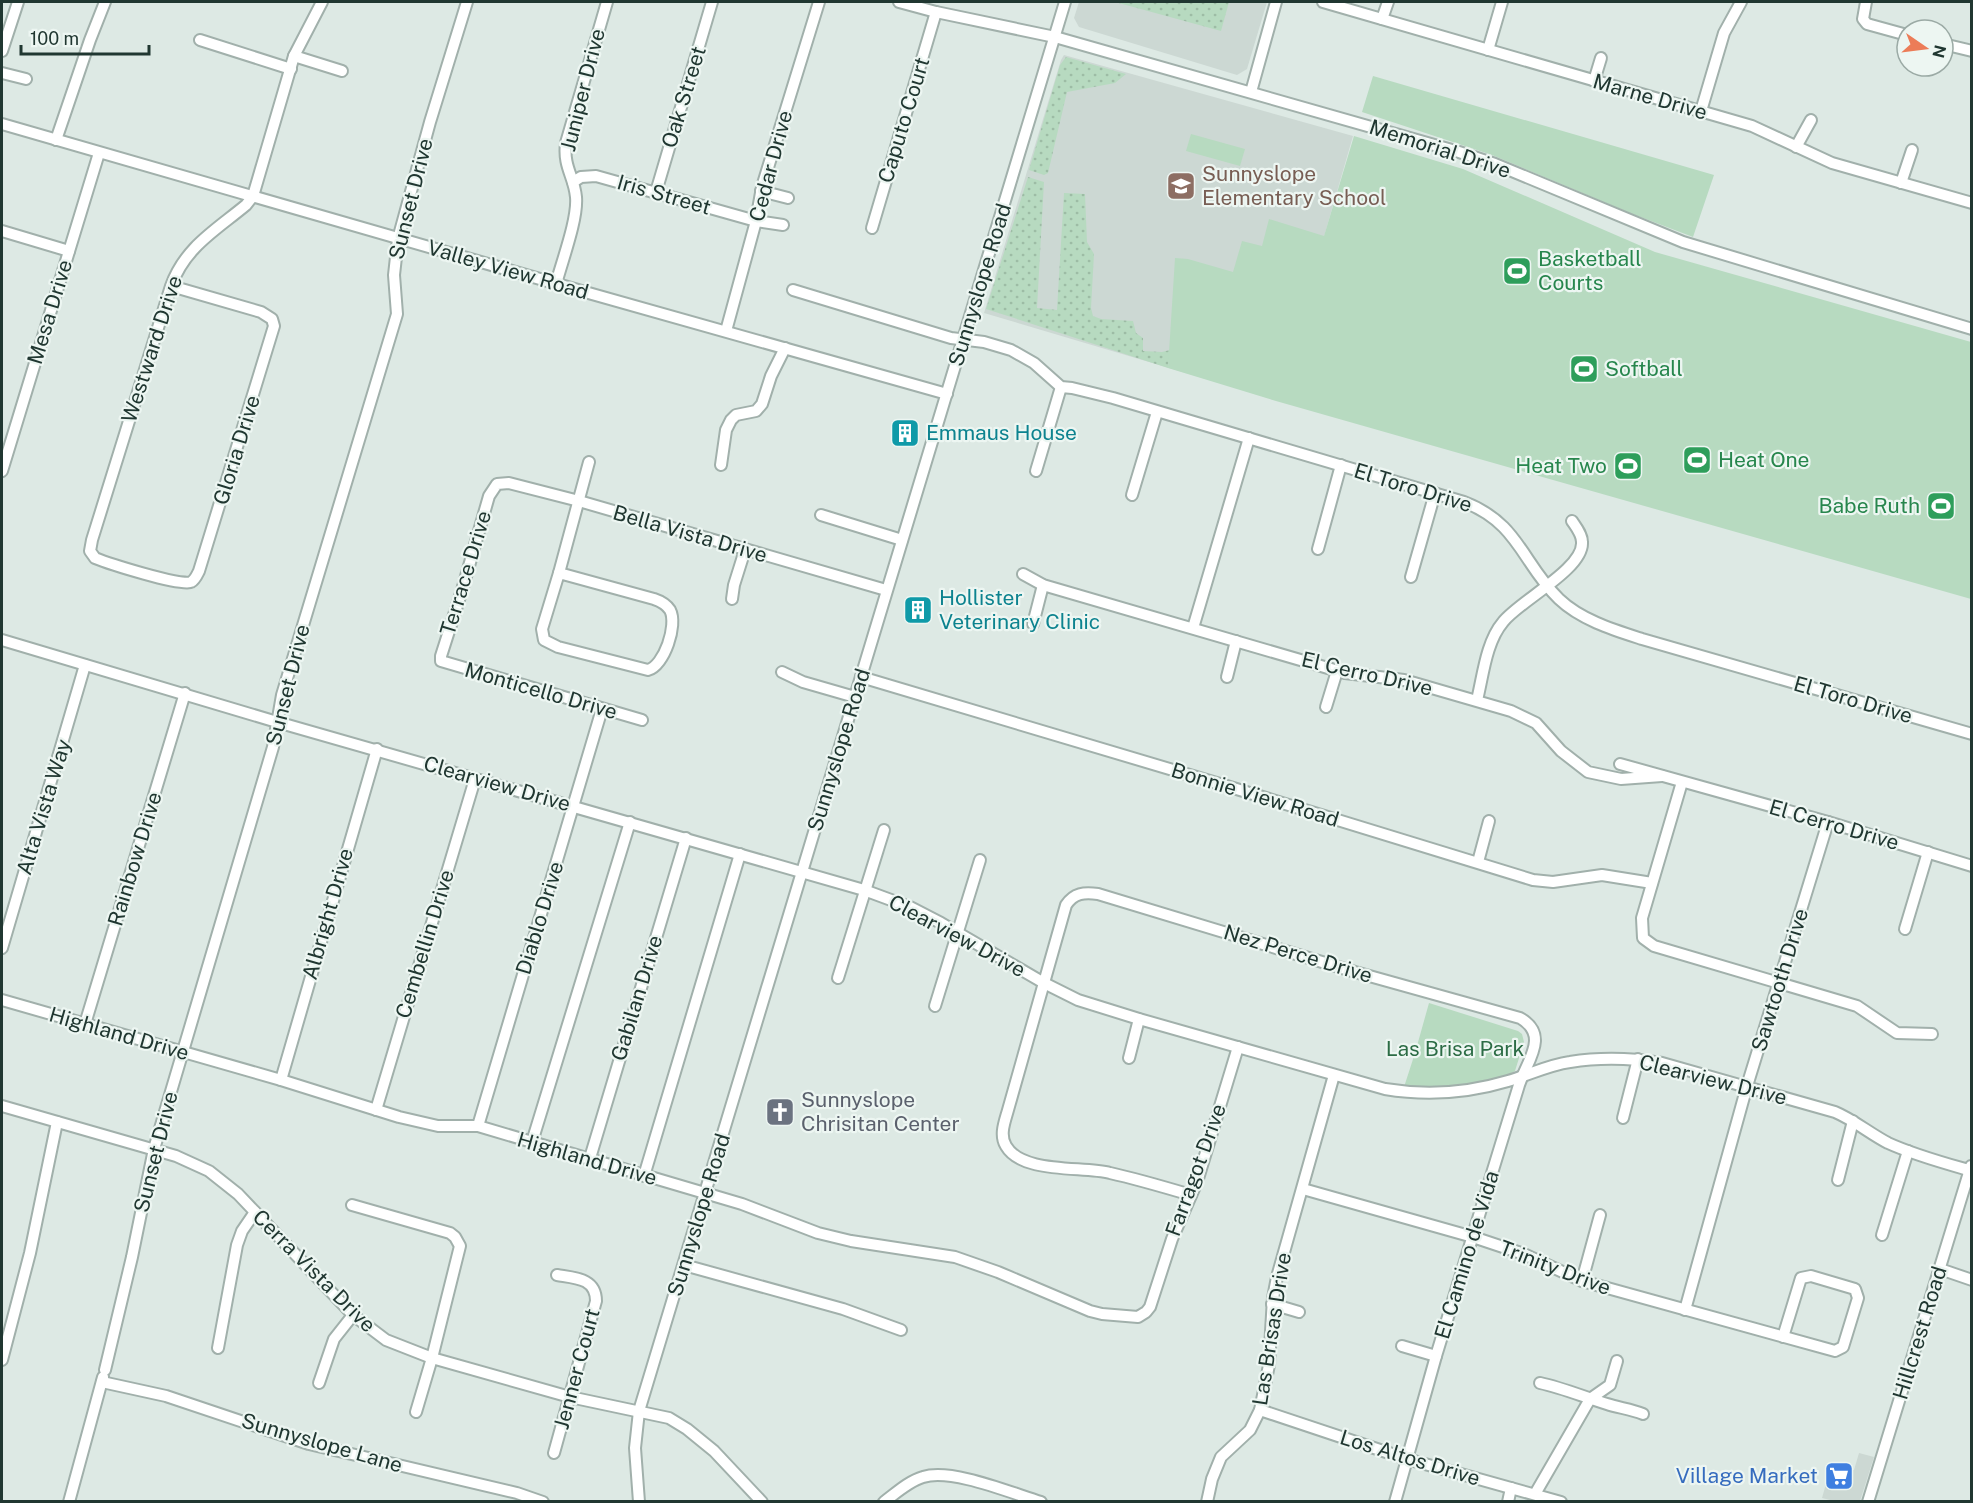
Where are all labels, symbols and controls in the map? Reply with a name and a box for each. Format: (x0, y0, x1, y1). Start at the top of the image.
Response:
scale bar (21, 18, 148, 56)
north arrow (1895, 18, 1955, 78)
street label: Juniper Drive (555, 26, 610, 154)
text: 100 m (30, 28, 79, 49)
street label: Oak Street (656, 43, 711, 151)
text: N (1928, 43, 1950, 60)
street label: Caputo Court (873, 54, 934, 186)
street label: Marne Drive (1590, 68, 1710, 125)
street label: Cedar Drive (744, 108, 797, 224)
street label: Memorial Drive (1366, 114, 1514, 183)
street label: Sunset Drive (383, 136, 438, 262)
place label: Sunnyslope Elementary School (1202, 161, 1386, 210)
street label: Iris Street (614, 169, 714, 220)
school or university icon: Sunnyslope Elementary School (1165, 170, 1197, 202)
street label: Sunnyslope Road (943, 201, 1016, 369)
street label: Valley View Road (425, 235, 592, 304)
place label: Basketball Courts (1538, 246, 1642, 295)
sports icon: Basketball Courts (1501, 255, 1533, 287)
street label: Mesa Drive (22, 257, 77, 367)
street label: Westward Drive (116, 272, 187, 426)
sports icon: Softball (1568, 353, 1600, 385)
place label: Softball (1605, 356, 1683, 381)
street label: Gloria Drive (208, 392, 265, 508)
building icon: Emmaus House (889, 417, 921, 449)
place label: Emmaus House (926, 420, 1077, 445)
sports icon: Heat One (1681, 444, 1713, 476)
place label: Heat One (1718, 447, 1809, 472)
sports icon: Heat Two (1612, 450, 1644, 482)
place label: Heat Two (1515, 453, 1607, 478)
street label: El Toro Drive (1351, 458, 1475, 517)
sports icon: Babe Ruth (1925, 490, 1957, 522)
place label: Babe Ruth (1818, 493, 1920, 518)
street label: Bella Vista Drive (610, 500, 770, 567)
street label: Terrace Drive (435, 508, 496, 638)
place label: Hollister Veterinary Clinic (939, 585, 1100, 634)
building icon: Hollister Veterinary Clinic (902, 594, 934, 626)
street label: Sunset Drive (260, 622, 315, 748)
street label: El Cerro Drive (1299, 646, 1435, 701)
street label: Monticello Drive (462, 657, 620, 724)
street label: Sunnyslope Road (802, 666, 875, 834)
street label: El Toro Drive (1791, 671, 1915, 728)
street label: Alta Vista Way (11, 736, 76, 878)
street label: Clearview Drive (421, 751, 573, 816)
street label: Bonnie View Road (1168, 757, 1342, 832)
street label: Rainbow Drive (102, 789, 167, 929)
street label: El Cerro Drive (1766, 794, 1902, 855)
street label: Albright Drive (297, 845, 358, 982)
street label: Diablo Drive (510, 858, 569, 977)
street label: Cembellin Drive (390, 867, 459, 1021)
street label: Clearview Drive (885, 889, 1030, 982)
street label: Sawtooth Drive (1746, 905, 1813, 1054)
street label: Nez Perce Drive (1221, 919, 1375, 988)
street label: Gabilan Drive (606, 932, 668, 1064)
street label: Highland Drive (46, 1002, 192, 1065)
park label: Las Brisa Park (1386, 1036, 1525, 1061)
street label: Clearview Drive (1637, 1049, 1790, 1110)
place label: Sunnyslope Chrisitan Center (801, 1087, 960, 1136)
street label: Sunset Drive (128, 1089, 183, 1215)
church icon: Sunnyslope Chrisitan Center (764, 1096, 796, 1128)
street label: Farragot Drive (1160, 1100, 1231, 1239)
street label: Highland Drive (514, 1127, 660, 1190)
street label: Sunnyslope Road (662, 1131, 735, 1299)
street label: El Camino de Vida (1429, 1168, 1504, 1342)
street label: Cerra Vista Drive (248, 1204, 381, 1337)
street label: Trinity Drive (1496, 1235, 1614, 1300)
street label: Las Brisas Drive (1247, 1251, 1296, 1407)
street label: Hillcrest Road (1887, 1263, 1952, 1402)
street label: Jenner Court (548, 1306, 605, 1432)
street label: Sunnyslope Lane (239, 1408, 406, 1477)
street label: Los Altos Drive (1337, 1424, 1483, 1491)
supermarket icon: Village Market (1823, 1460, 1855, 1492)
place label: Village Market (1676, 1463, 1818, 1488)

